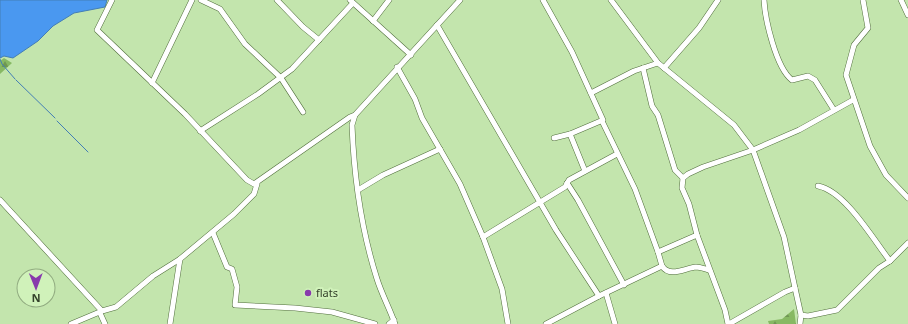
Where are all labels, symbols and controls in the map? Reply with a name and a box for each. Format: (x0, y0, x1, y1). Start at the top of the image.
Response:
north arrow (16, 268, 56, 308)
place label: flats (316, 285, 338, 300)
marker: flats (303, 288, 313, 298)
text: N (32, 291, 41, 306)

